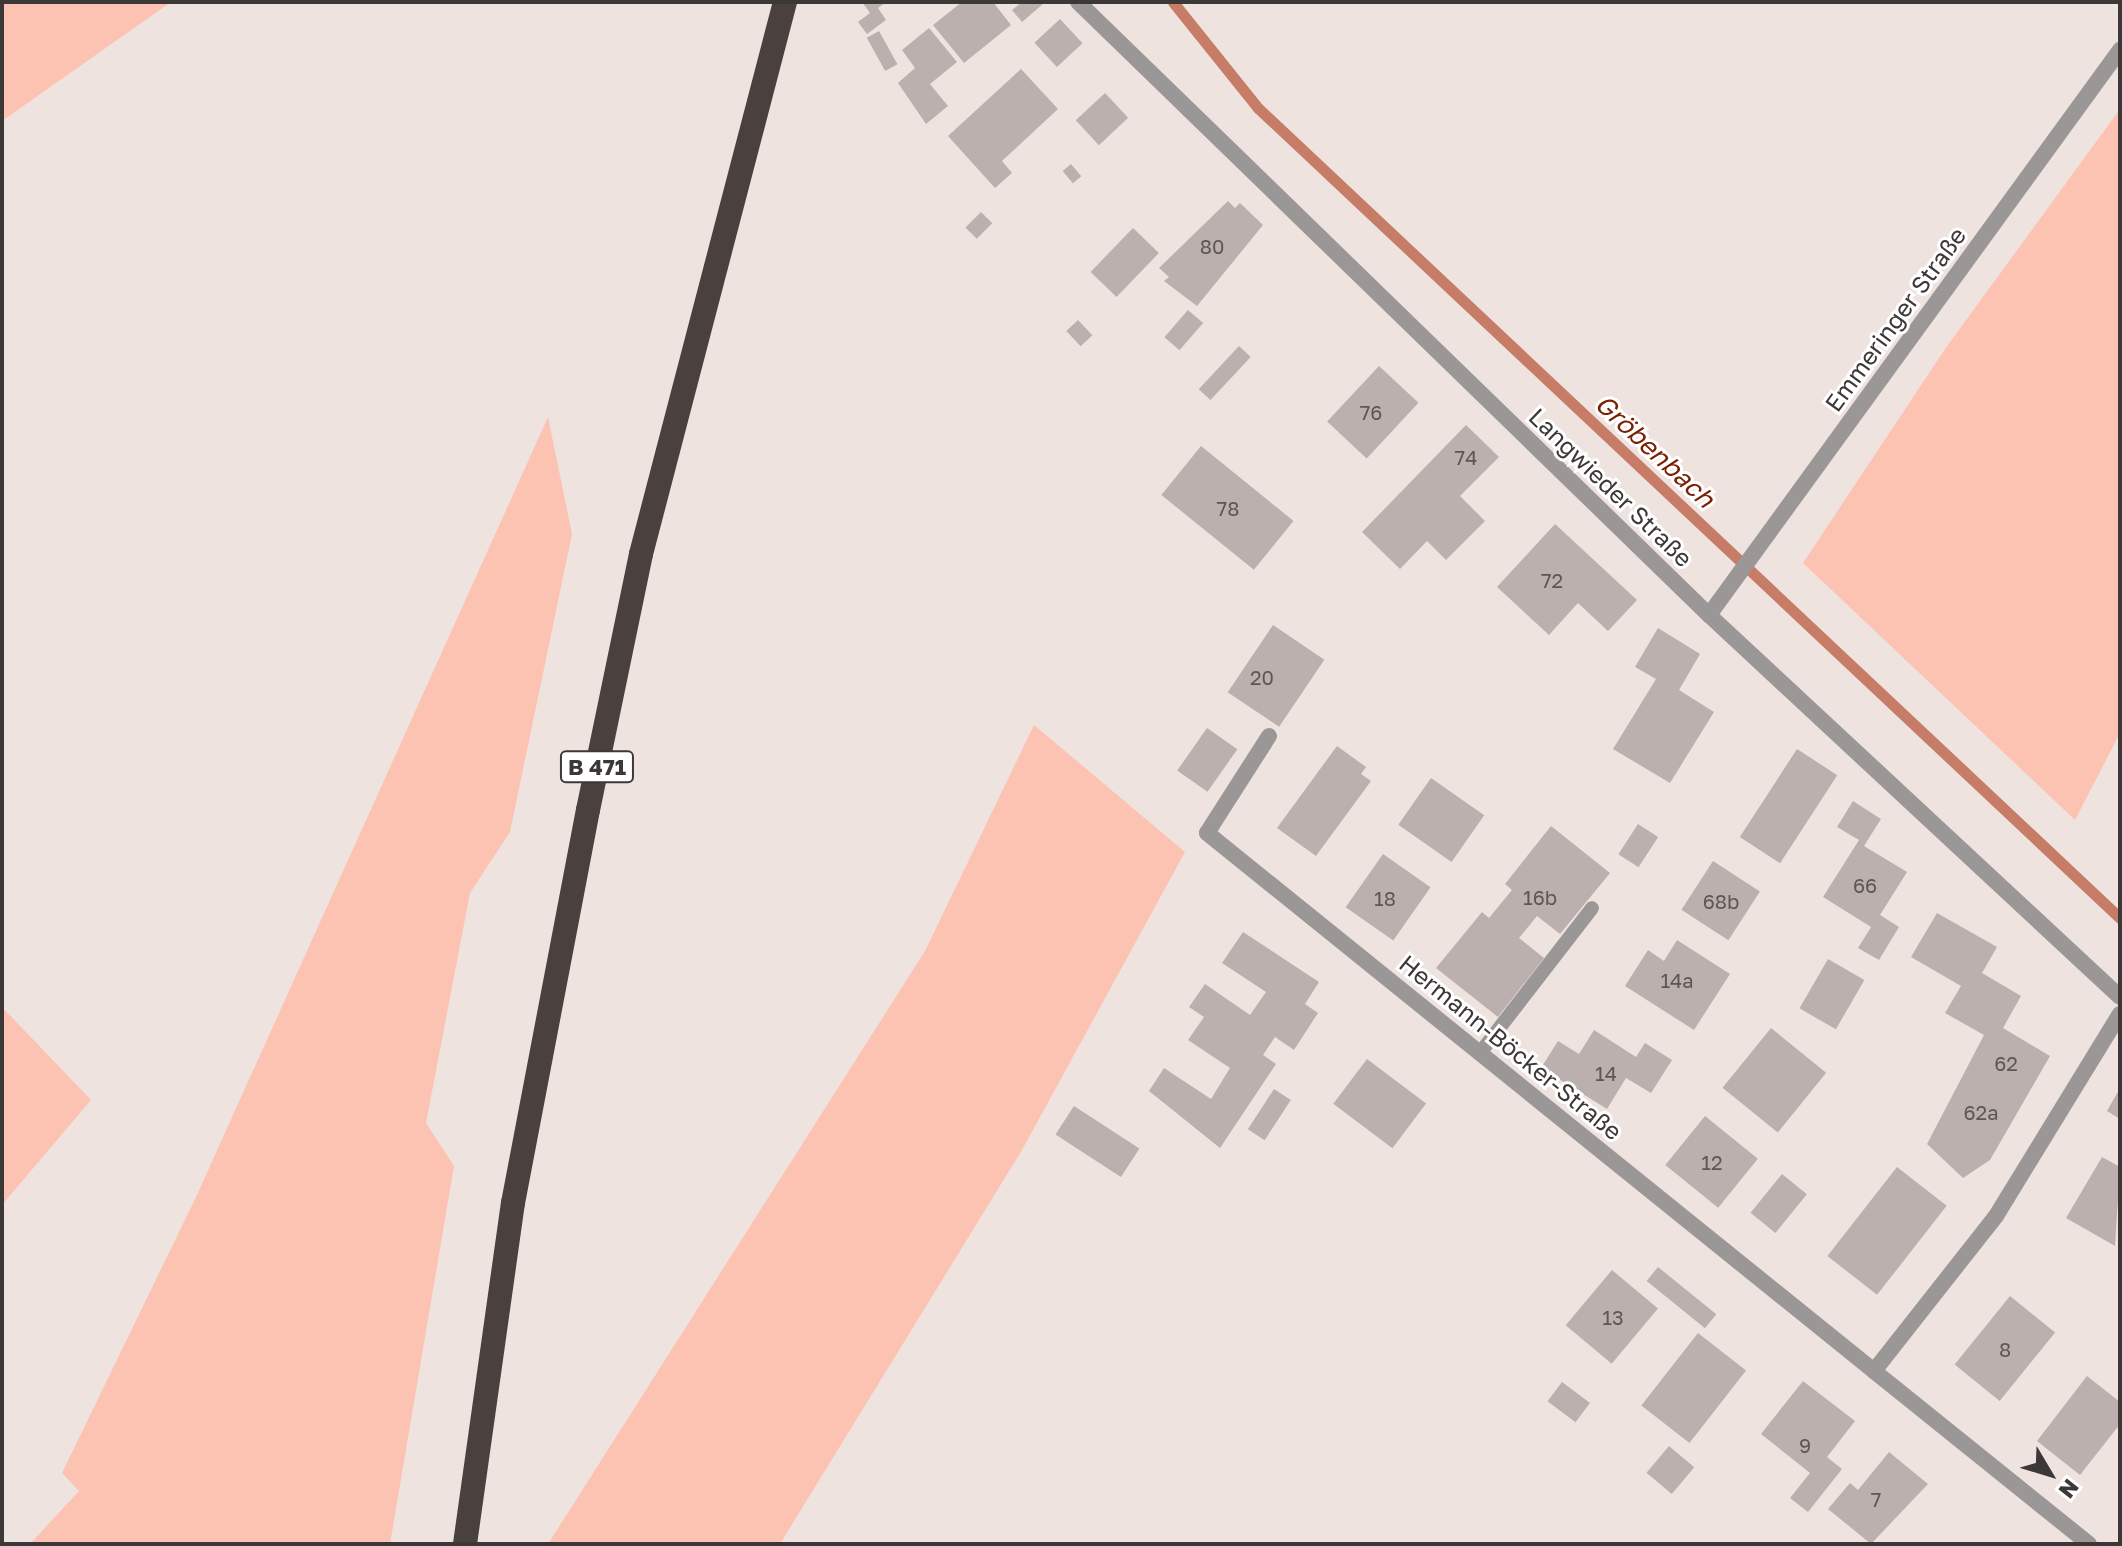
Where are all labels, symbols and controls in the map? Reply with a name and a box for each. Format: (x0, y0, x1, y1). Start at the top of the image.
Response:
street label: Emmeringer Straße (1819, 221, 1971, 417)
house number: 80 (1200, 234, 1224, 258)
water label: Gröbenbach (1589, 388, 1721, 514)
house number: 76 (1360, 400, 1382, 424)
street label: Langwieder Straße (1523, 402, 1699, 572)
house number: 74 (1455, 445, 1477, 469)
house number: 78 (1217, 496, 1239, 520)
house number: 72 (1541, 568, 1563, 592)
house number: 20 (1250, 665, 1274, 689)
road number: B 471 (559, 749, 635, 785)
house number: 66 (1853, 873, 1877, 897)
house number: 16b (1523, 885, 1557, 909)
house number: 18 (1374, 886, 1396, 910)
house number: 68b (1703, 889, 1739, 913)
street label: Hermann-Böcker-Straße (1394, 948, 1628, 1146)
house number: 14a (1660, 968, 1694, 992)
house number: 62 (1994, 1051, 2018, 1075)
house number: 14 (1595, 1061, 1617, 1085)
house number: 62a (1964, 1100, 1998, 1124)
house number: 12 (1701, 1150, 1723, 1174)
house number: 13 (1602, 1305, 1624, 1329)
house number: 8 (1999, 1337, 2011, 1361)
house number: 9 (1799, 1433, 1811, 1457)
north arrow (2010, 1434, 2090, 1514)
text: N (2054, 1474, 2085, 1504)
house number: 7 (1871, 1487, 1881, 1511)

